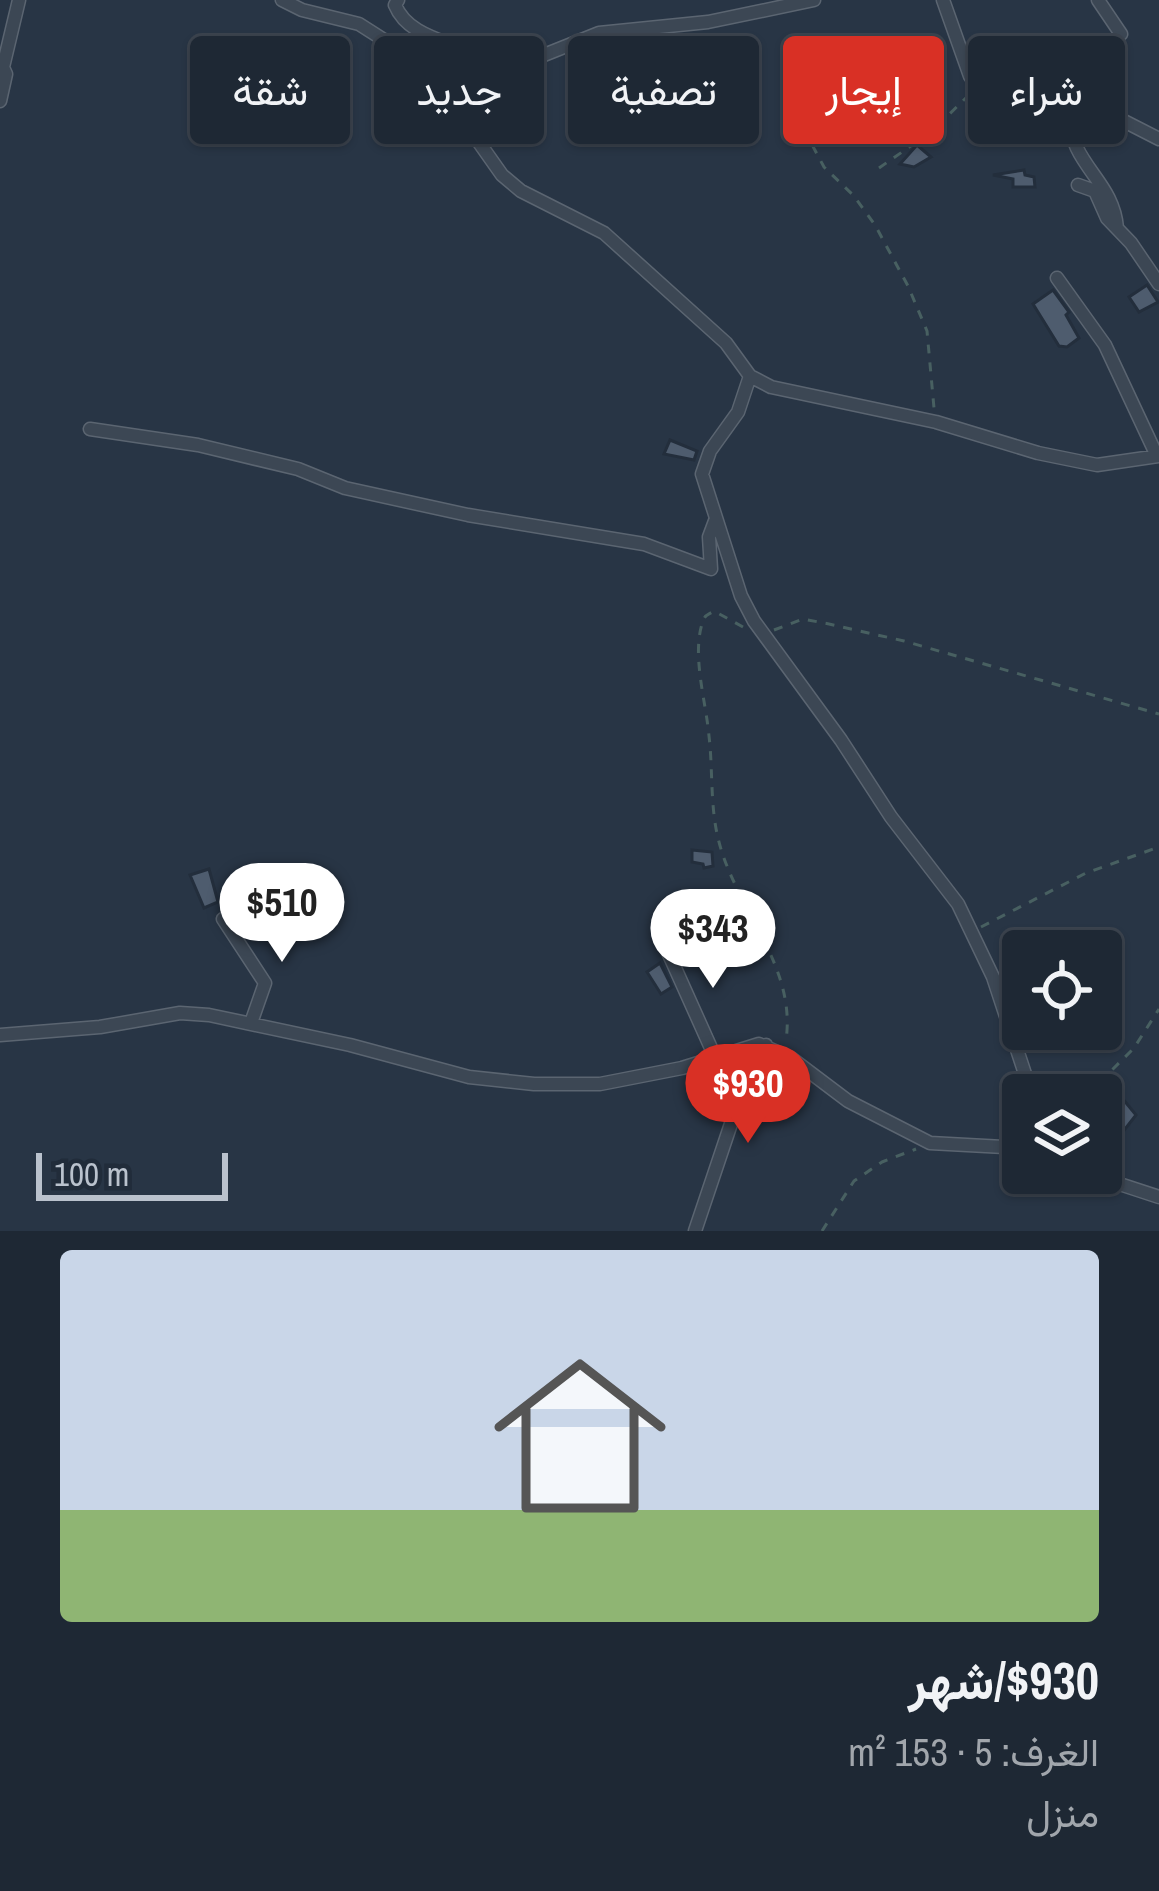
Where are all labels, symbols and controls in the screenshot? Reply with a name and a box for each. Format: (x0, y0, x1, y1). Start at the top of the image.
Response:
chip: شقة (190, 36, 350, 144)
chip: جديد (374, 36, 544, 144)
chip: تصفية (568, 36, 759, 144)
chip: إيجار (783, 36, 944, 144)
chip: شراء (968, 36, 1125, 144)
pin: $510 (211, 863, 353, 965)
text: $510 (246, 876, 318, 928)
pin: $343 (642, 889, 784, 991)
text: $343 (677, 902, 749, 954)
map controls (1002, 930, 1122, 1194)
button: locate (1002, 930, 1122, 1050)
pin: $930 (677, 1044, 819, 1146)
text: $930 (712, 1057, 784, 1109)
button: layers (1002, 1074, 1122, 1194)
scale bar (36, 1147, 228, 1200)
text: 100 m (54, 1152, 129, 1196)
icon: home (472, 1328, 688, 1544)
text: $930/شهر (908, 1646, 1099, 1715)
text: الغرف: 5 · 153 m² (848, 1726, 1099, 1778)
text: منزل (1026, 1787, 1099, 1839)

